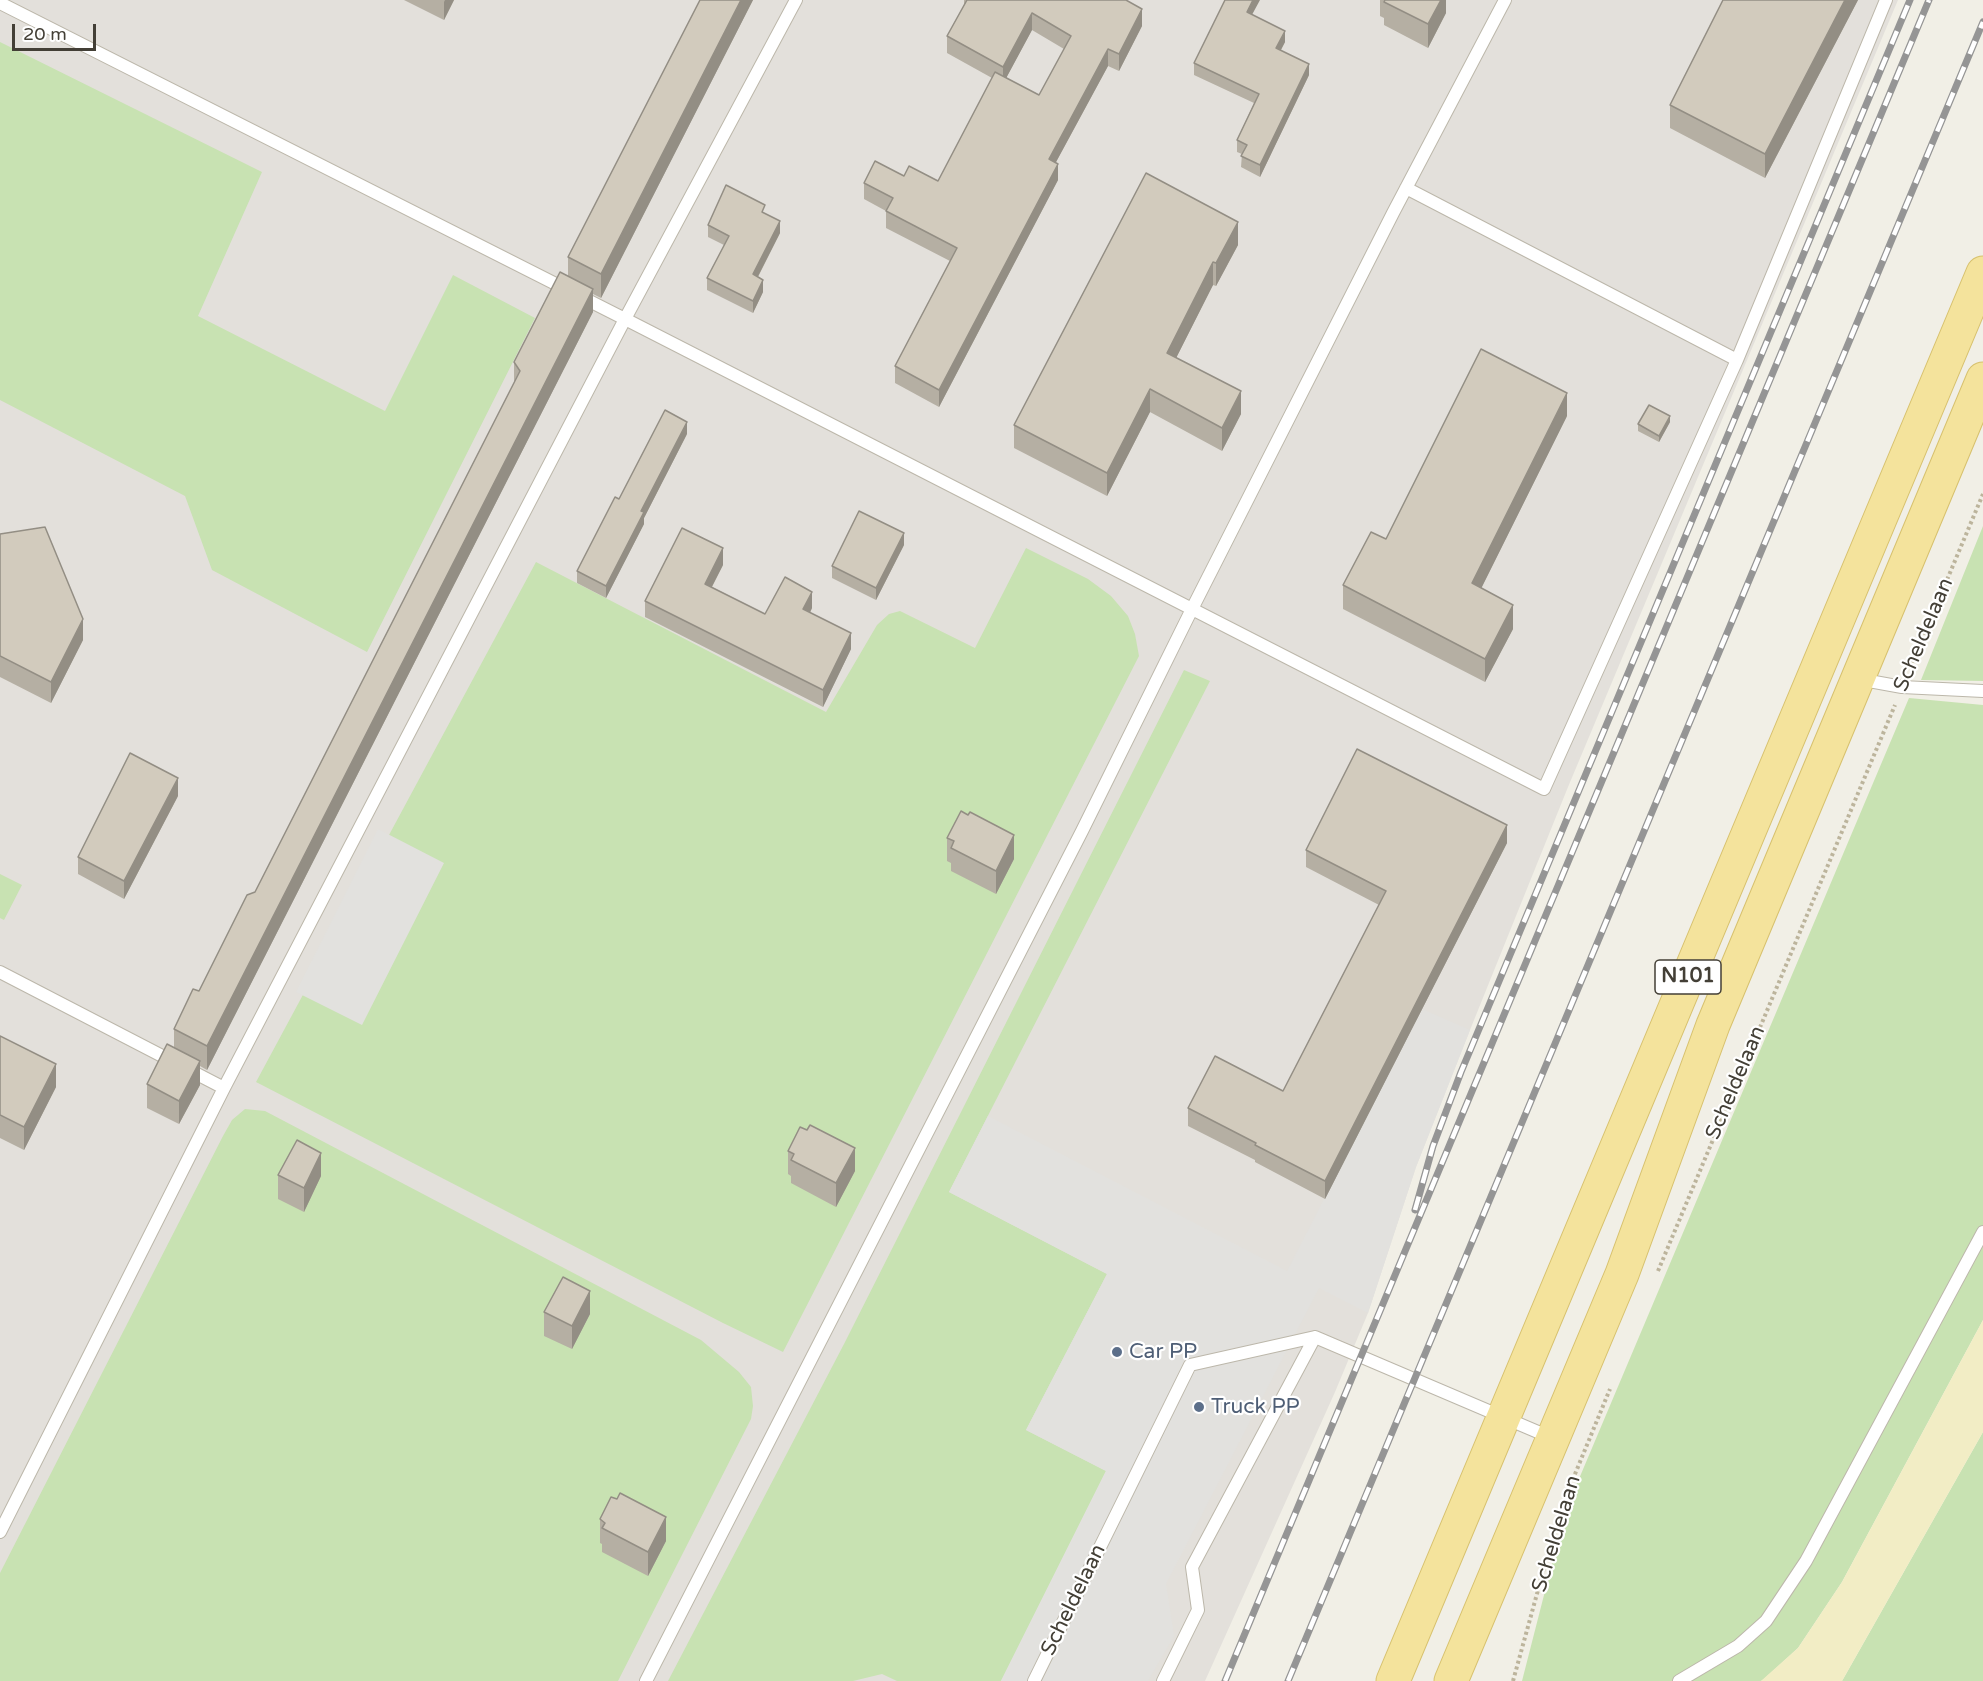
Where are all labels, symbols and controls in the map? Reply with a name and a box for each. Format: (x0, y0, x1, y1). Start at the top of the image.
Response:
scale bar (15, 12, 99, 50)
text: 20 m (23, 23, 67, 45)
street label: Scheldelaan (1889, 574, 1959, 696)
road number: N101 (1655, 960, 1721, 994)
street label: Scheldelaan (1701, 1022, 1771, 1144)
place label: Car PP (1129, 1339, 1197, 1365)
marker: Car PP (1110, 1345, 1124, 1359)
place label: Truck PP (1211, 1394, 1300, 1420)
marker: Truck PP (1192, 1400, 1206, 1414)
street label: Scheldelaan (1527, 1473, 1587, 1595)
street label: Scheldelaan (1036, 1540, 1112, 1660)

